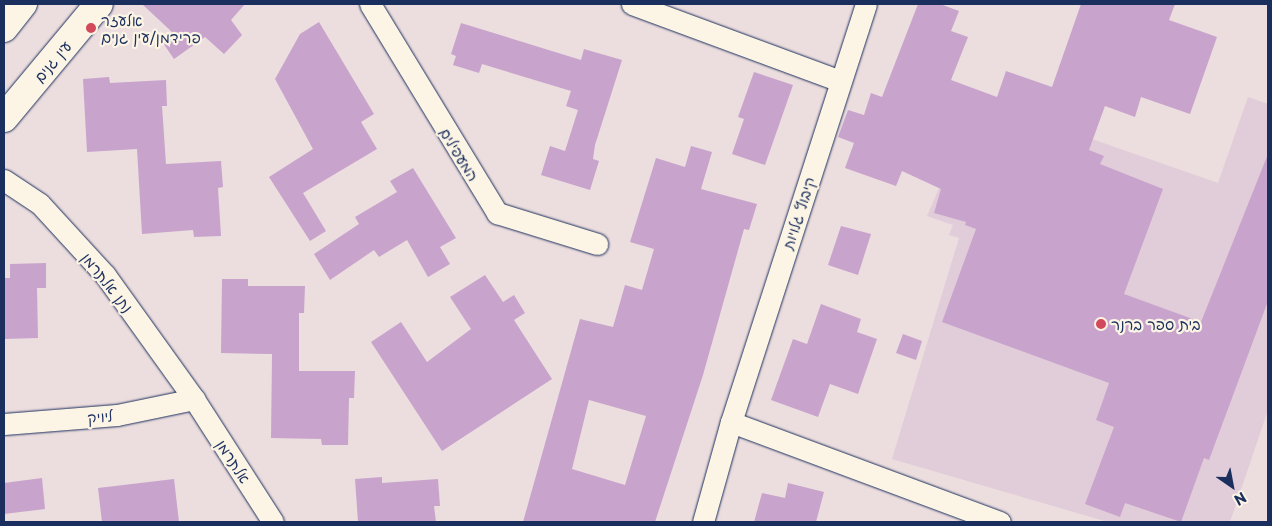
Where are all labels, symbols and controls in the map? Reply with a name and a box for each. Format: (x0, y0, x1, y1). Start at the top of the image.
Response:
place label: אלעזר פרידמן/עין גנים (101, 10, 201, 45)
marker: אלעזר פרידמן/עין גנים (85, 22, 97, 34)
street label: עין גנים (29, 37, 75, 85)
street label: המעפילים (437, 124, 483, 184)
street label: קיבוץ גלויות (778, 174, 818, 252)
street label: נתן אלתרמן (79, 249, 137, 315)
place label: בית ספר ברנר (1111, 315, 1201, 333)
marker: בית ספר ברנר (1095, 318, 1107, 330)
street label: ליויק (87, 406, 113, 426)
street label: אלתרמן (213, 436, 255, 486)
north arrow (1207, 461, 1257, 511)
text: N (1230, 487, 1251, 511)

